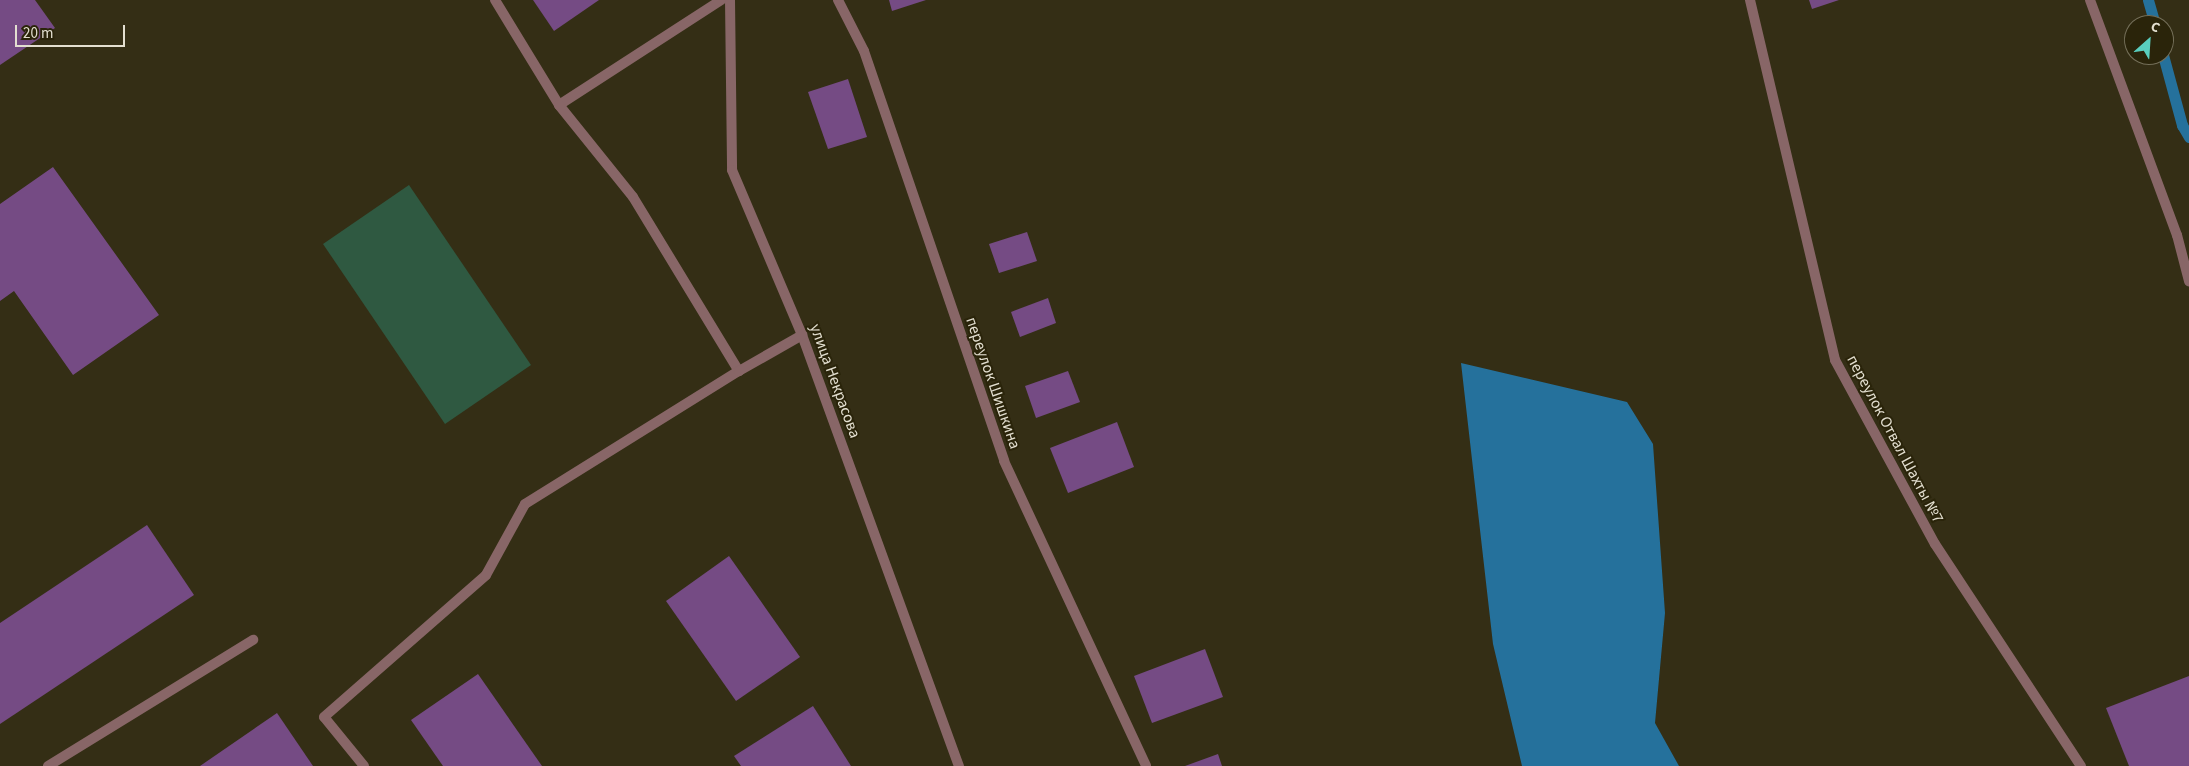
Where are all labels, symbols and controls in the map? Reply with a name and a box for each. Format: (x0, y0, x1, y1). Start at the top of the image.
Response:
scale bar (18, 15, 128, 47)
north arrow (2124, 15, 2174, 65)
text: С (2147, 17, 2163, 38)
text: 20 m (23, 23, 53, 44)
street label: переулок Шишкина (961, 314, 1025, 452)
street label: улица Некрасова (805, 321, 865, 441)
street label: переулок Отвал Шахты №7 (1842, 352, 1948, 526)

